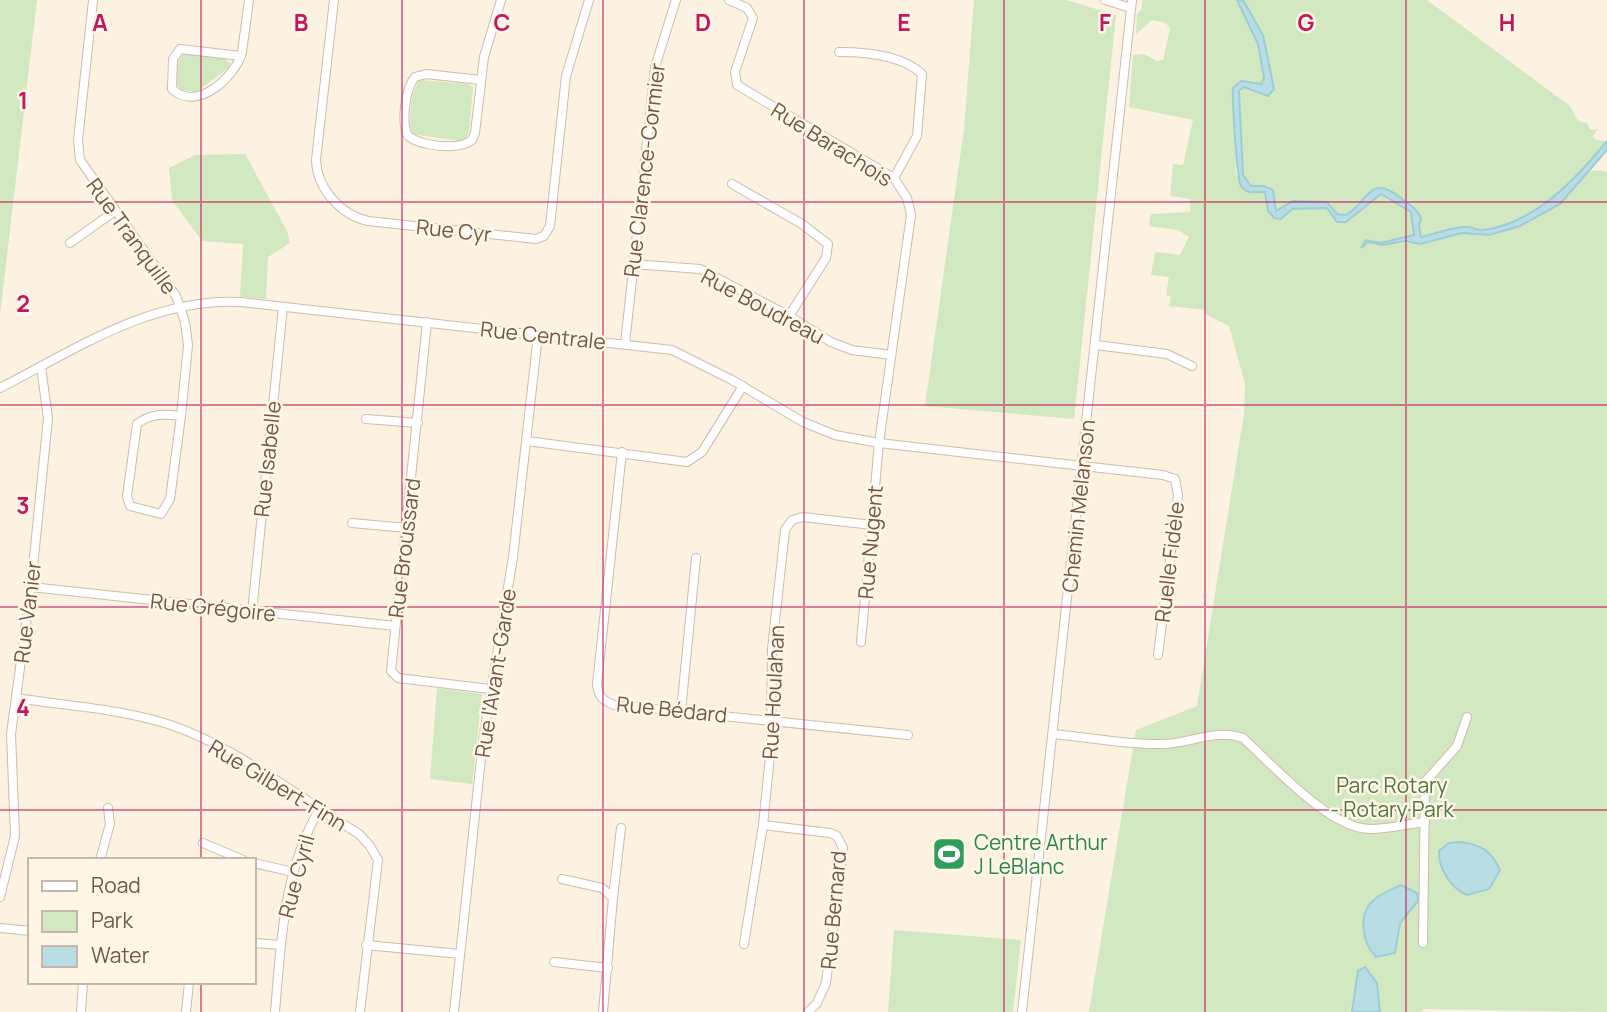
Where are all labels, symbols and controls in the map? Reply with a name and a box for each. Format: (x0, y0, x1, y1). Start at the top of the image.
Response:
text: A (92, 6, 108, 38)
text: B (294, 6, 308, 38)
text: C (494, 6, 511, 38)
text: D (695, 6, 711, 38)
text: E (897, 6, 911, 38)
text: F (1099, 6, 1111, 38)
text: G (1298, 6, 1315, 38)
text: H (1499, 6, 1515, 38)
street label: Rue Clarence-Cormier (617, 61, 671, 279)
text: 1 (18, 84, 28, 116)
street label: Rue Barachois (766, 96, 898, 192)
street label: Rue Tranquille (80, 172, 184, 300)
street label: Rue Cyr (415, 212, 494, 248)
street label: Rue Boudreau (696, 262, 830, 350)
text: 2 (16, 287, 30, 319)
street label: Rue Centrale (479, 314, 607, 356)
street label: Rue Isabelle (247, 400, 287, 518)
street label: Chemin Melanson (1055, 418, 1101, 594)
street label: Rue Broussard (382, 476, 426, 620)
street label: Rue Nugent (851, 484, 889, 600)
text: 3 (16, 489, 30, 521)
street label: Ruelle Fidèle (1148, 500, 1190, 624)
street label: Rue Vanier (7, 559, 47, 665)
street label: Rue Grégoire (149, 586, 277, 628)
street label: Rue l'Avant-Garde (468, 586, 522, 760)
street label: Rue Houlahan (755, 624, 791, 760)
street label: Rue Bédard (615, 689, 729, 729)
text: 4 (16, 691, 30, 723)
street label: Rue Gilbert-Finn (204, 733, 352, 837)
park label: Parc Rotary - Rotary Park (1330, 771, 1454, 823)
place label: Centre Arthur J LeBlanc (974, 828, 1108, 880)
street label: Rue Cyril (271, 831, 321, 921)
sports icon: Centre Arthur J LeBlanc (930, 835, 968, 873)
street label: Rue Bernard (814, 850, 852, 970)
legend (28, 858, 256, 984)
text: Road (91, 871, 141, 899)
text: Park (91, 906, 133, 934)
text: Water (91, 941, 150, 969)

